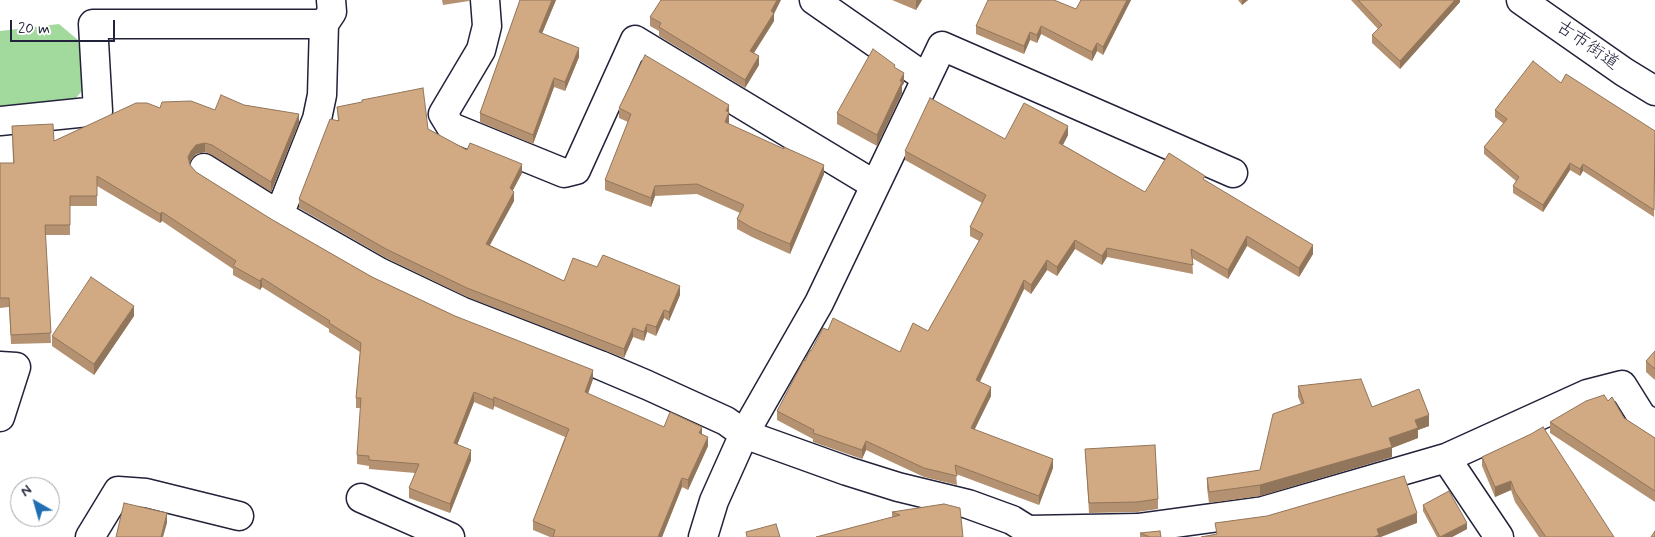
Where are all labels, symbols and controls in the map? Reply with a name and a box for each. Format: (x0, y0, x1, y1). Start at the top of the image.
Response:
scale bar (12, 10, 118, 42)
street label: 古市街道 (1551, 17, 1623, 75)
text: 20 m (18, 19, 50, 39)
north arrow (10, 477, 60, 527)
text: N (17, 481, 36, 501)

